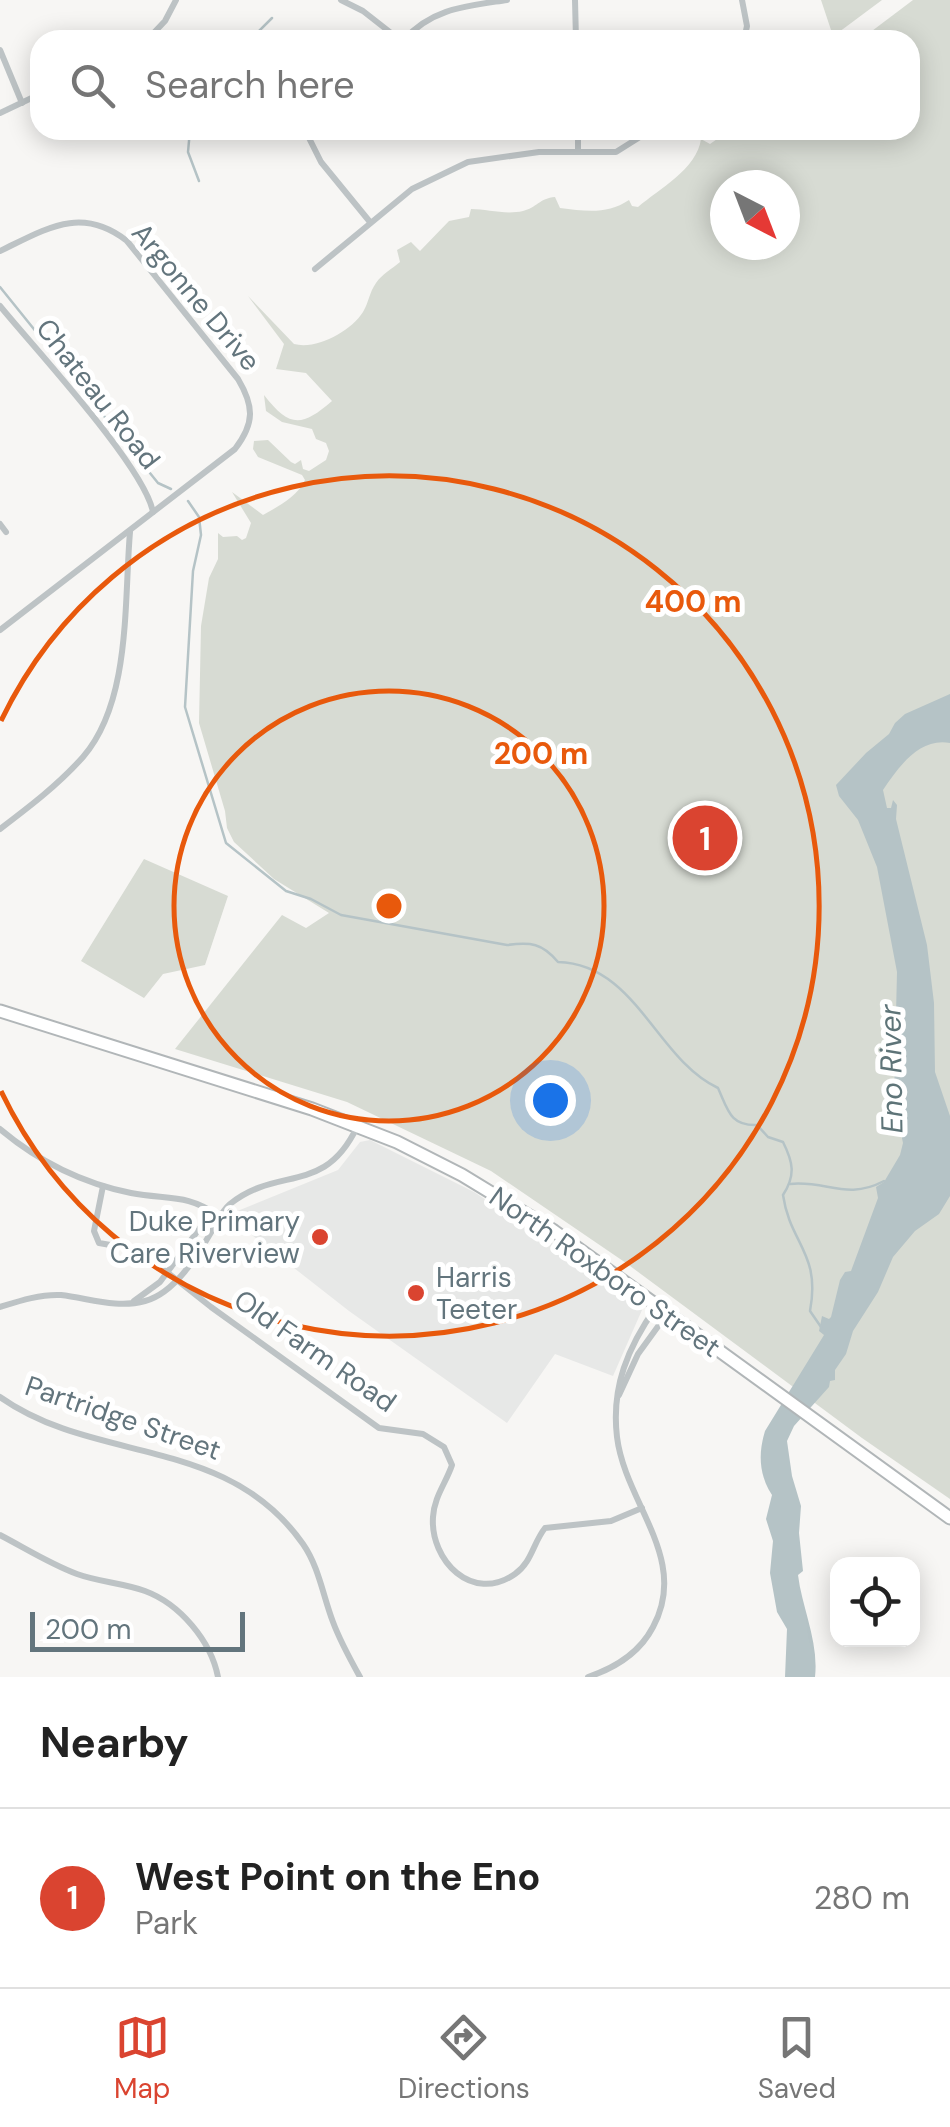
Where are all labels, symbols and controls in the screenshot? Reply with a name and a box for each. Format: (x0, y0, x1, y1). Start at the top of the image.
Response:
search box (30, 30, 920, 140)
icon: search (65, 58, 120, 113)
text: Search here (145, 60, 355, 110)
north arrow (710, 170, 800, 260)
street label: Argonne Drive (123, 215, 269, 379)
street label: Chateau Road (28, 311, 168, 477)
text: 400 m (644, 582, 742, 621)
text: 200 m (494, 734, 588, 773)
pin: 1 (672, 800, 738, 876)
centre of rings (371, 888, 407, 924)
water label: Eno River (870, 1003, 912, 1134)
your location (525, 1075, 576, 1126)
street label: North Roxboro Street (482, 1178, 728, 1366)
place label: Duke Primary Care Riverview (110, 1203, 300, 1272)
marker: Duke Primary Care Riverview (309, 1226, 331, 1248)
place label: Harris Teeter (436, 1259, 517, 1328)
street label: Old Farm Road (227, 1281, 403, 1421)
marker: Harris Teeter (405, 1282, 427, 1304)
street label: Partridge Street (20, 1367, 226, 1469)
map controls (830, 1557, 920, 1647)
button: locate (830, 1557, 920, 1647)
scale bar (30, 1607, 245, 1652)
text: 200 m (45, 1611, 132, 1648)
text: Nearby (40, 1715, 189, 1770)
text: West Point on the Eno (135, 1852, 540, 1902)
text: 1 (67, 1877, 78, 1919)
text: 280 m (814, 1877, 910, 1919)
text: Park (135, 1902, 198, 1944)
tab: Map (114, 2010, 170, 2107)
tab: Directions (398, 2010, 530, 2107)
tab: Saved (758, 2010, 836, 2107)

